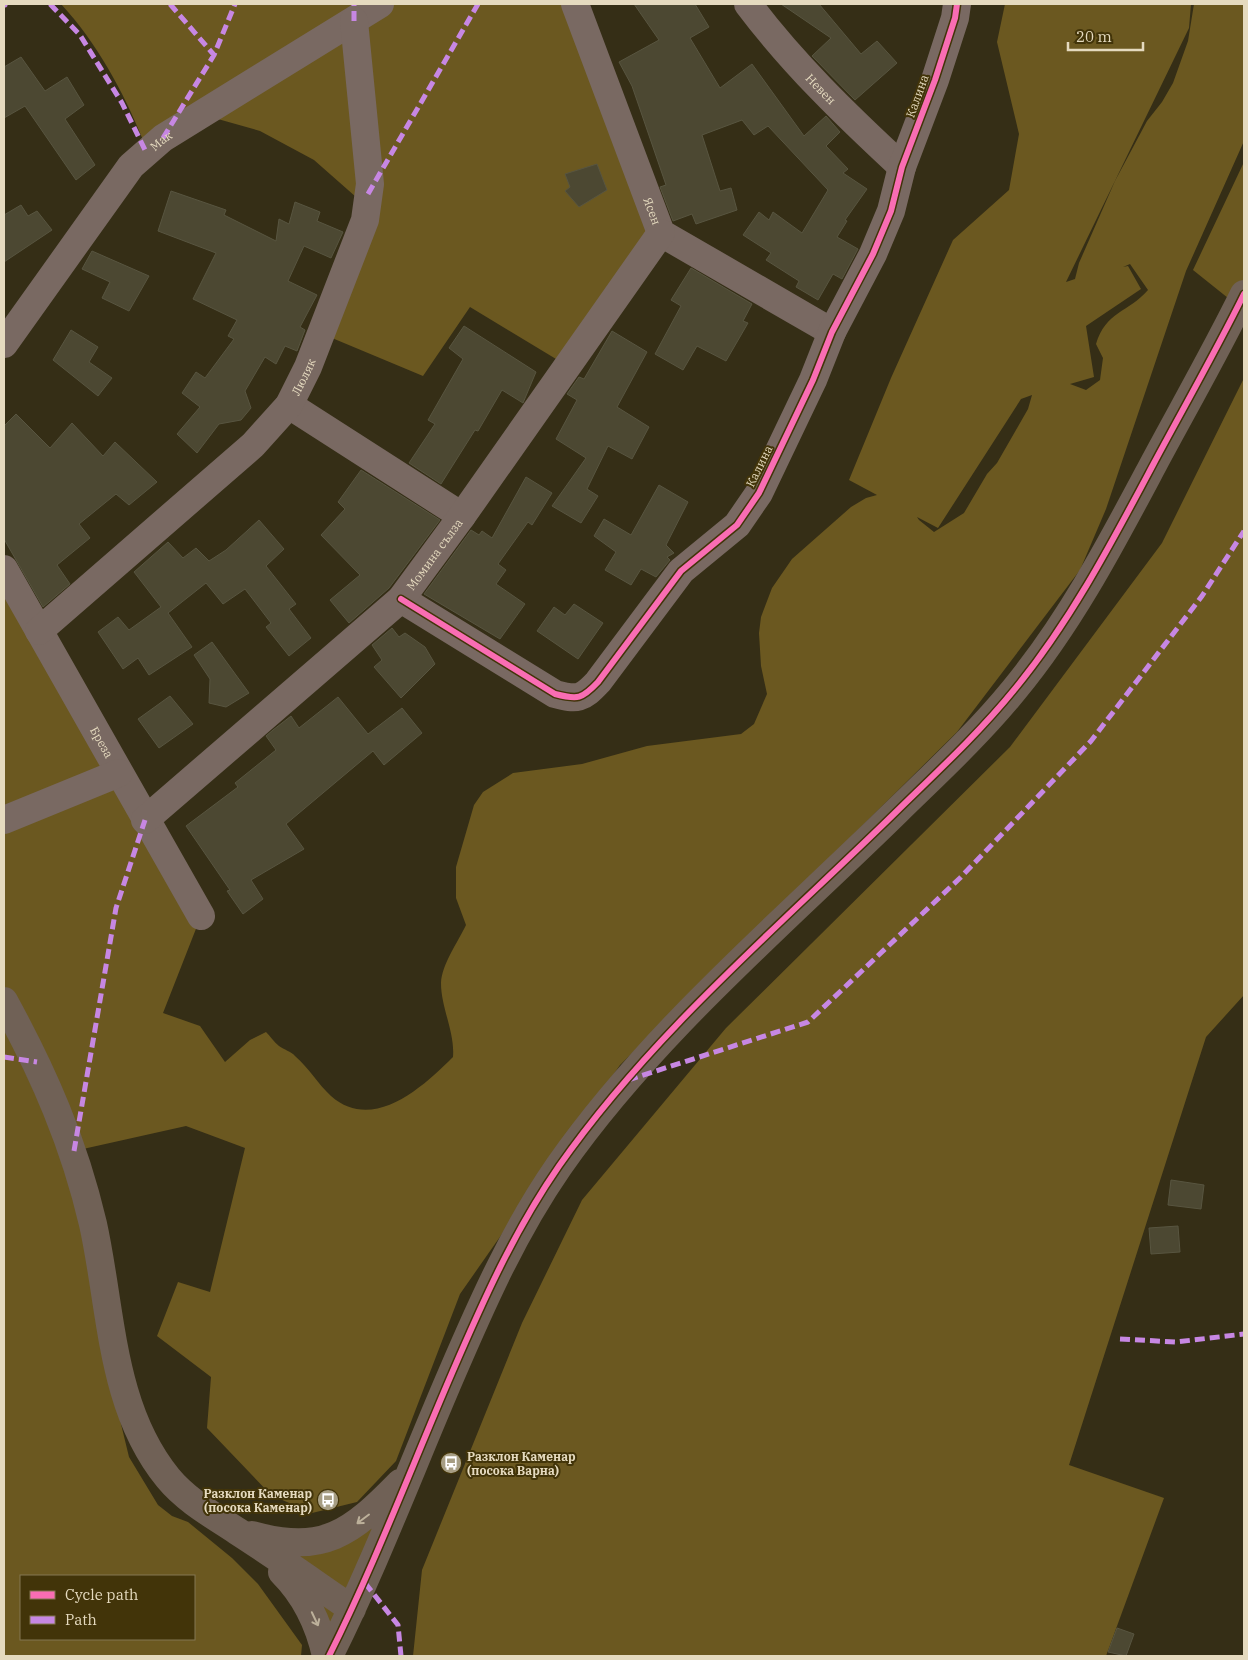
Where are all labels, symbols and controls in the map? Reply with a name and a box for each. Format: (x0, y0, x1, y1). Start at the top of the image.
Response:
scale bar (1068, 20, 1143, 52)
text: 20 m (1076, 27, 1112, 46)
street label: Невен (803, 70, 839, 107)
street label: Калина (902, 72, 932, 119)
street label: Мак (147, 127, 174, 154)
street label: Ясен (641, 195, 665, 227)
street label: Люляк (288, 356, 318, 398)
street label: Калина (743, 442, 776, 489)
street label: Момина сълза (403, 515, 466, 593)
street label: Бреза (87, 724, 117, 761)
place label: Разклон Каменар (посока Варна) (467, 1449, 576, 1478)
bus stop icon: Разклон Каменар (посока Варна) (439, 1451, 463, 1475)
place label: Разклон Каменар (посока Каменар) (203, 1486, 312, 1515)
bus stop icon: Разклон Каменар (посока Каменар) (316, 1488, 340, 1512)
one-way arrow (357, 1514, 370, 1525)
legend (20, 1575, 195, 1640)
text: Cycle path (65, 1585, 138, 1604)
text: Path (65, 1610, 97, 1629)
one-way arrow (311, 1611, 320, 1626)

